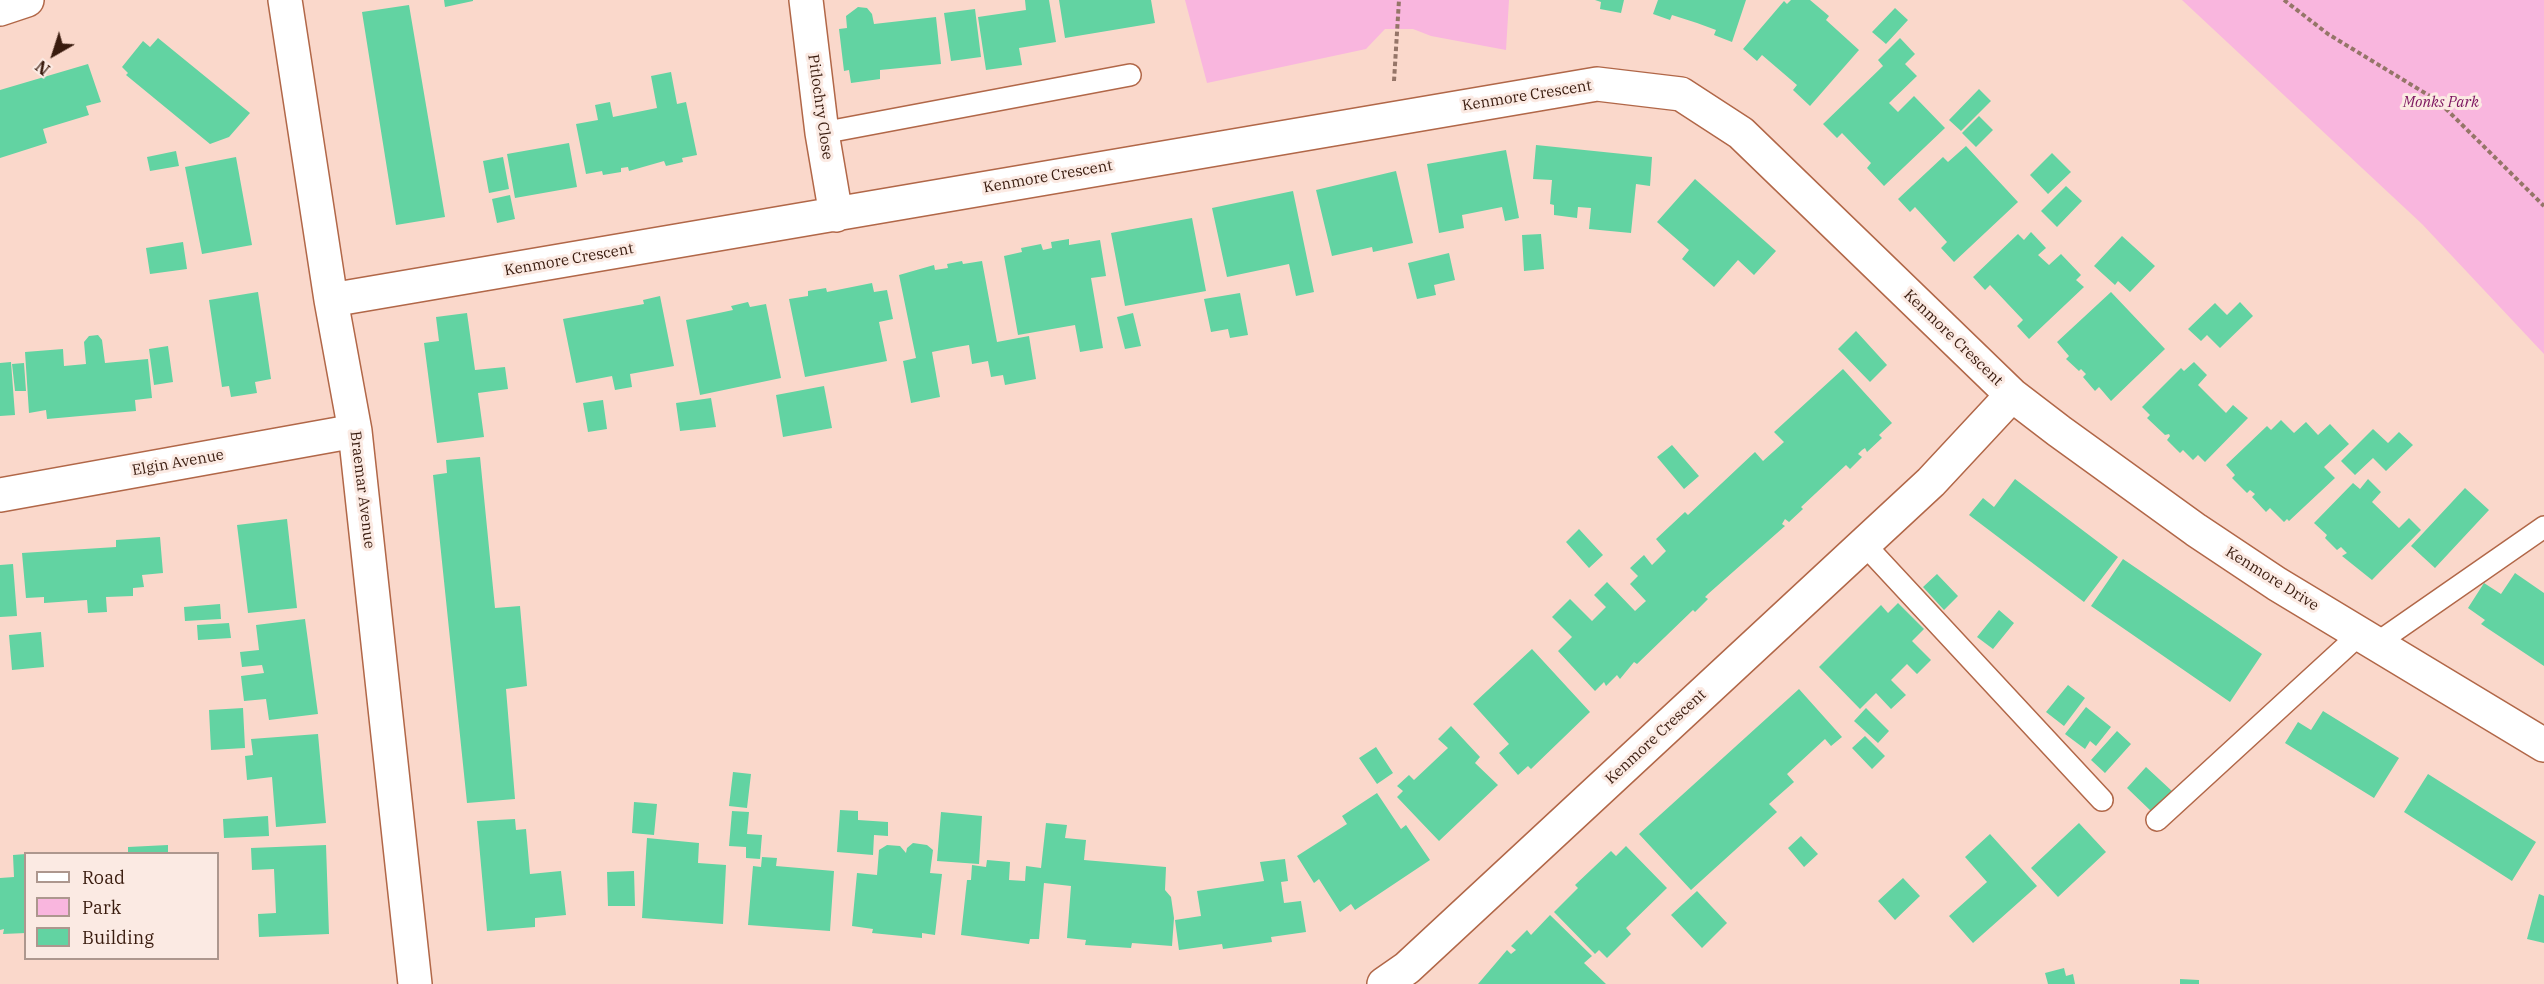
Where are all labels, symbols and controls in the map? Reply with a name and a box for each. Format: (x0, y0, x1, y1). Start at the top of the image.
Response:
north arrow (24, 24, 84, 84)
street label: Pitlochry Close (804, 53, 836, 161)
text: N (31, 56, 54, 80)
street label: Kenmore Crescent (1461, 77, 1593, 115)
park label: Monks Park (2403, 94, 2479, 112)
street label: Kenmore Crescent (982, 157, 1114, 197)
street label: Kenmore Crescent (503, 240, 635, 280)
street label: Kenmore Crescent (1900, 286, 2006, 390)
street label: Braemar Avenue (346, 430, 378, 550)
street label: Elgin Avenue (131, 446, 225, 480)
street label: Kenmore Drive (2222, 543, 2322, 615)
street label: Kenmore Crescent (1602, 686, 1710, 788)
legend (24, 852, 219, 960)
text: Road (82, 866, 125, 889)
text: Park (82, 896, 121, 919)
text: Building (82, 926, 154, 949)

